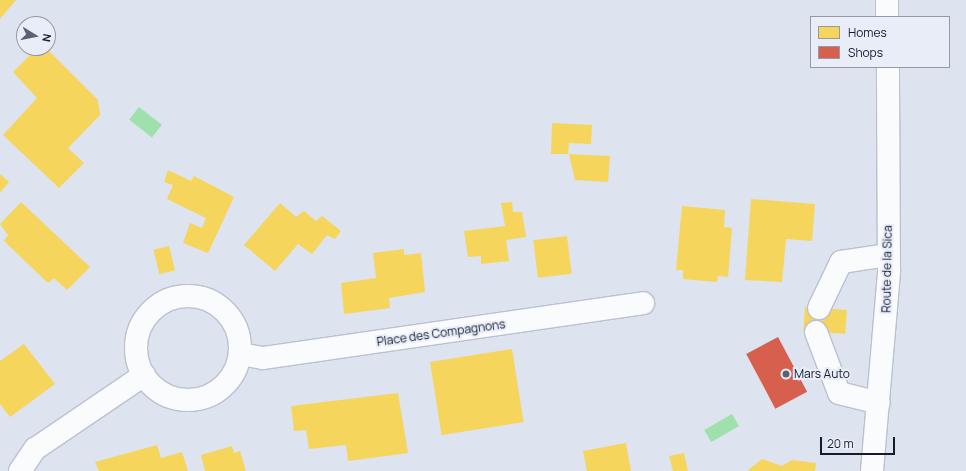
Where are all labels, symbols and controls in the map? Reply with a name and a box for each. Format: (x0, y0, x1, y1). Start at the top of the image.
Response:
north arrow (16, 16, 56, 56)
legend (810, 16, 950, 68)
text: Homes (848, 24, 887, 41)
text: N (39, 33, 55, 43)
text: Shops (848, 44, 883, 61)
street label: Route de la Sica (879, 225, 895, 313)
street label: Place des Compagnons (376, 317, 506, 349)
place label: Mars Auto (794, 367, 850, 381)
marker: Mars Auto (781, 369, 791, 379)
scale bar (822, 429, 897, 455)
text: 20 m (827, 435, 854, 452)

